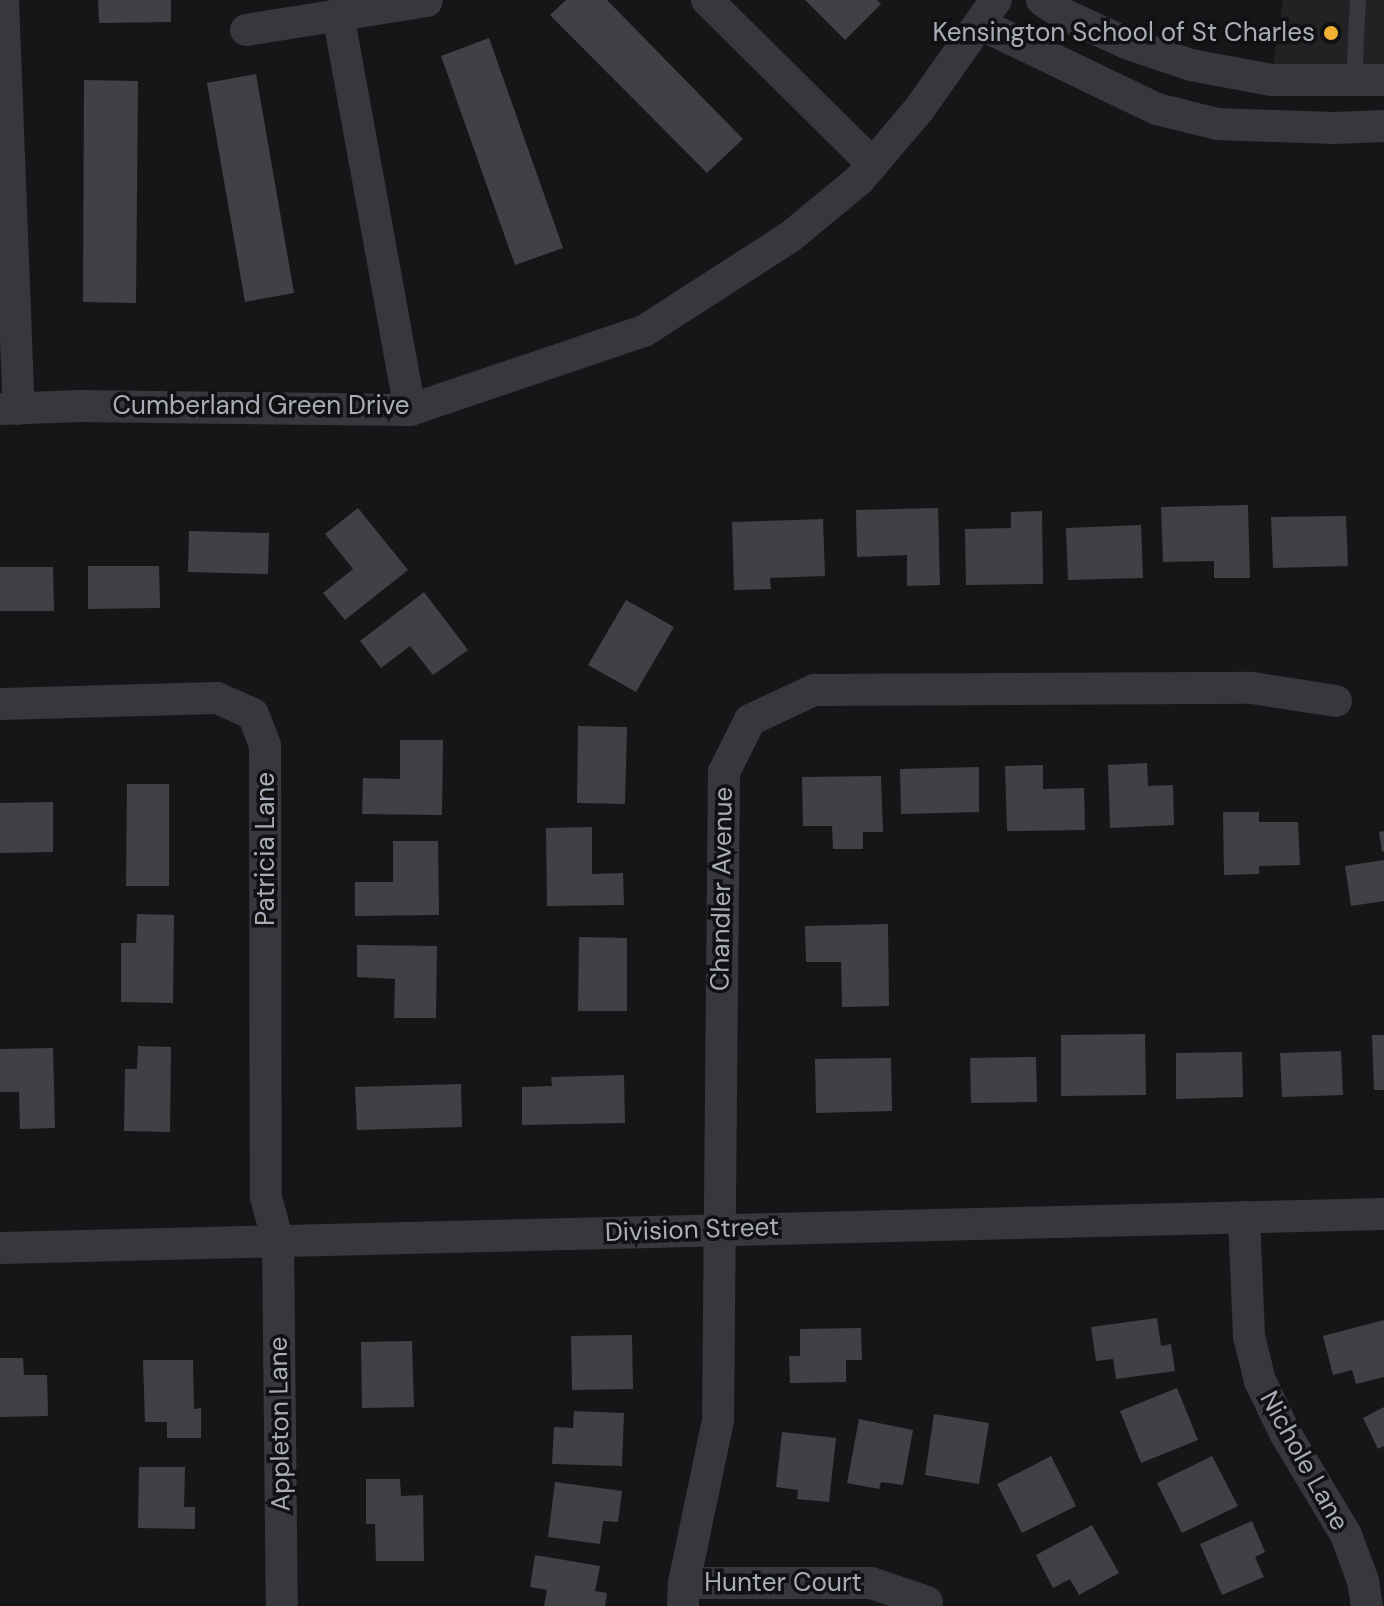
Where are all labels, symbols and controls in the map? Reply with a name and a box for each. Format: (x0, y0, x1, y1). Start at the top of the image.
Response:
place label: Kensington School of St Charles (932, 17, 1315, 49)
marker: Kensington School of St Charles (1322, 24, 1340, 42)
street label: Cumberland Green Drive (112, 390, 410, 422)
street label: Patricia Lane (250, 772, 282, 926)
street label: Chandler Avenue (705, 787, 739, 991)
street label: Division Street (604, 1211, 780, 1249)
street label: Appleton Lane (263, 1336, 297, 1512)
street label: Nichole Lane (1253, 1386, 1355, 1536)
street label: Hunter Court (704, 1567, 862, 1599)

